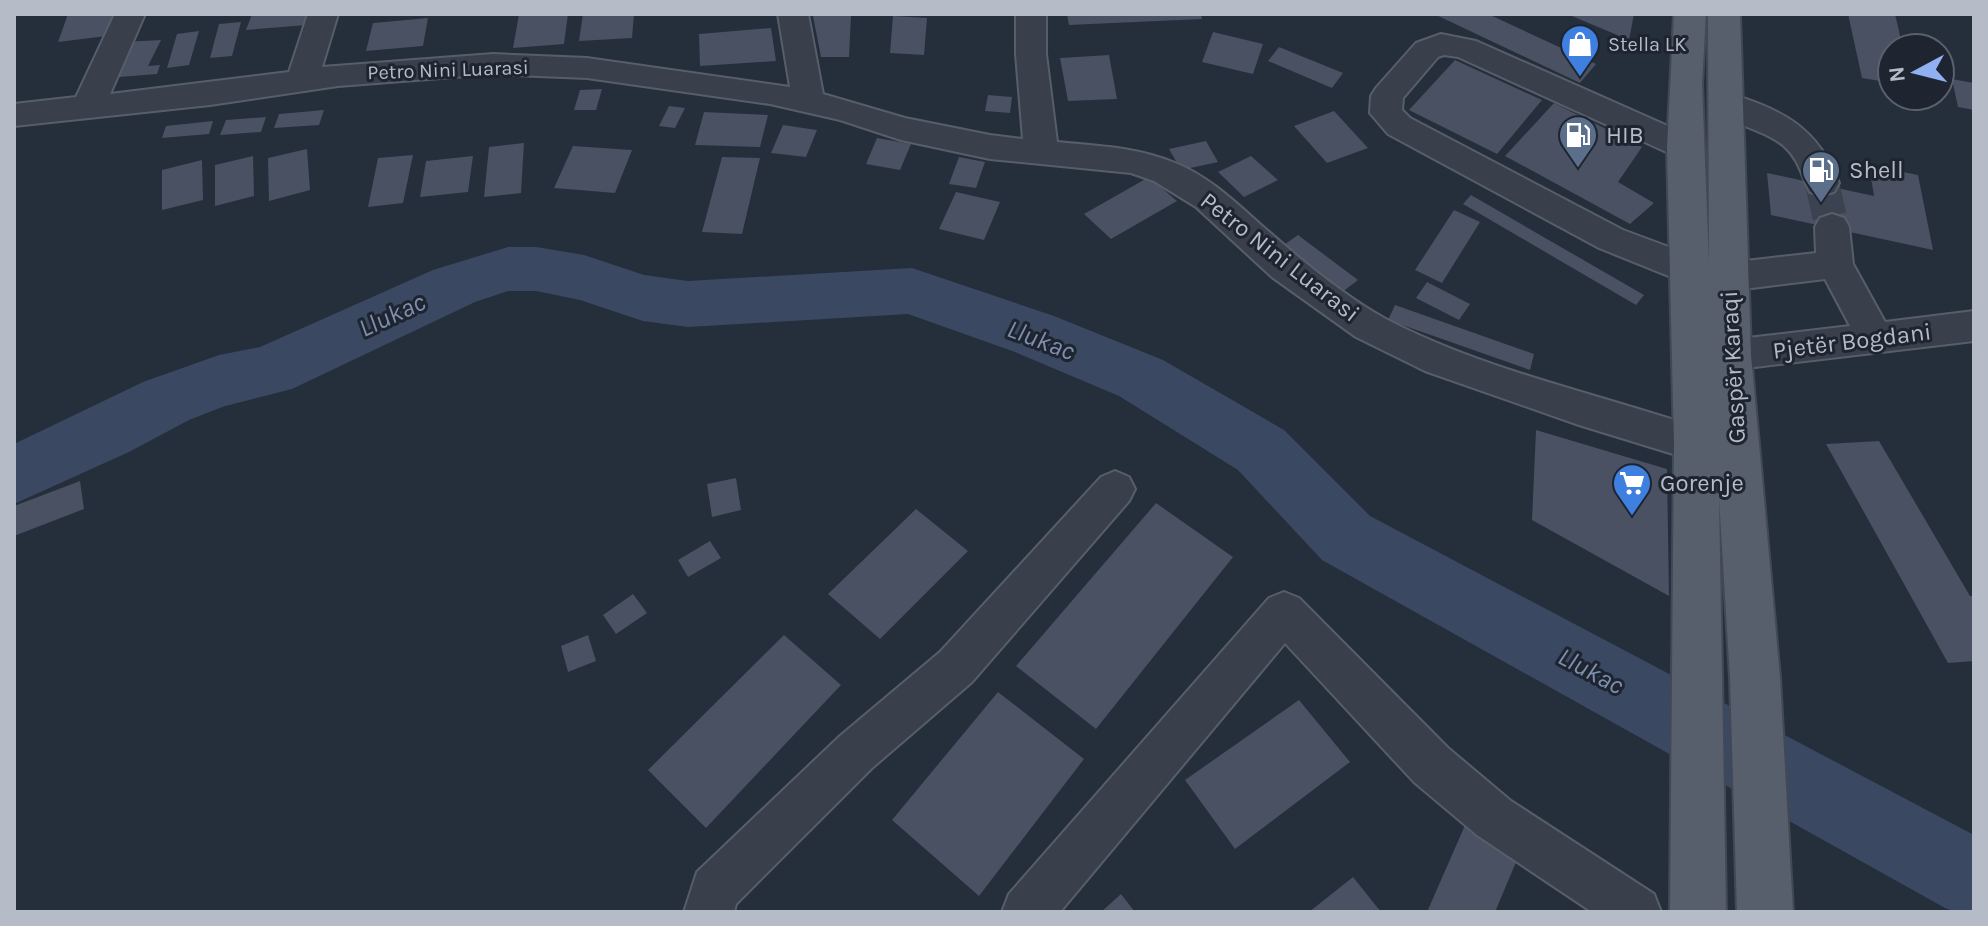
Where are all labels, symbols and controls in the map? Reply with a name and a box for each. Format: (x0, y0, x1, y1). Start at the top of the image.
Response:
shop icon: Stella LK (1559, 23, 1601, 78)
north arrow (1876, 32, 1956, 112)
place label: Stella LK (1608, 33, 1686, 56)
street label: Petro Nini Luarasi (367, 56, 529, 84)
text: N (1883, 65, 1911, 84)
fuel station icon: HIB (1557, 114, 1599, 169)
place label: HIB (1606, 121, 1644, 149)
fuel station icon: Shell (1800, 149, 1842, 204)
place label: Shell (1849, 156, 1904, 184)
street label: Petro Nini Luarasi (1195, 186, 1365, 328)
water label: Llukac (354, 286, 430, 344)
street label: Gaspër Karaqi (1715, 290, 1751, 444)
water label: Llukac (1003, 313, 1079, 367)
street label: Pjetër Bogdani (1771, 317, 1933, 365)
supermarket icon: Gorenje (1611, 462, 1653, 517)
place label: Gorenje (1660, 469, 1744, 497)
water label: Llukac (1553, 641, 1629, 701)

